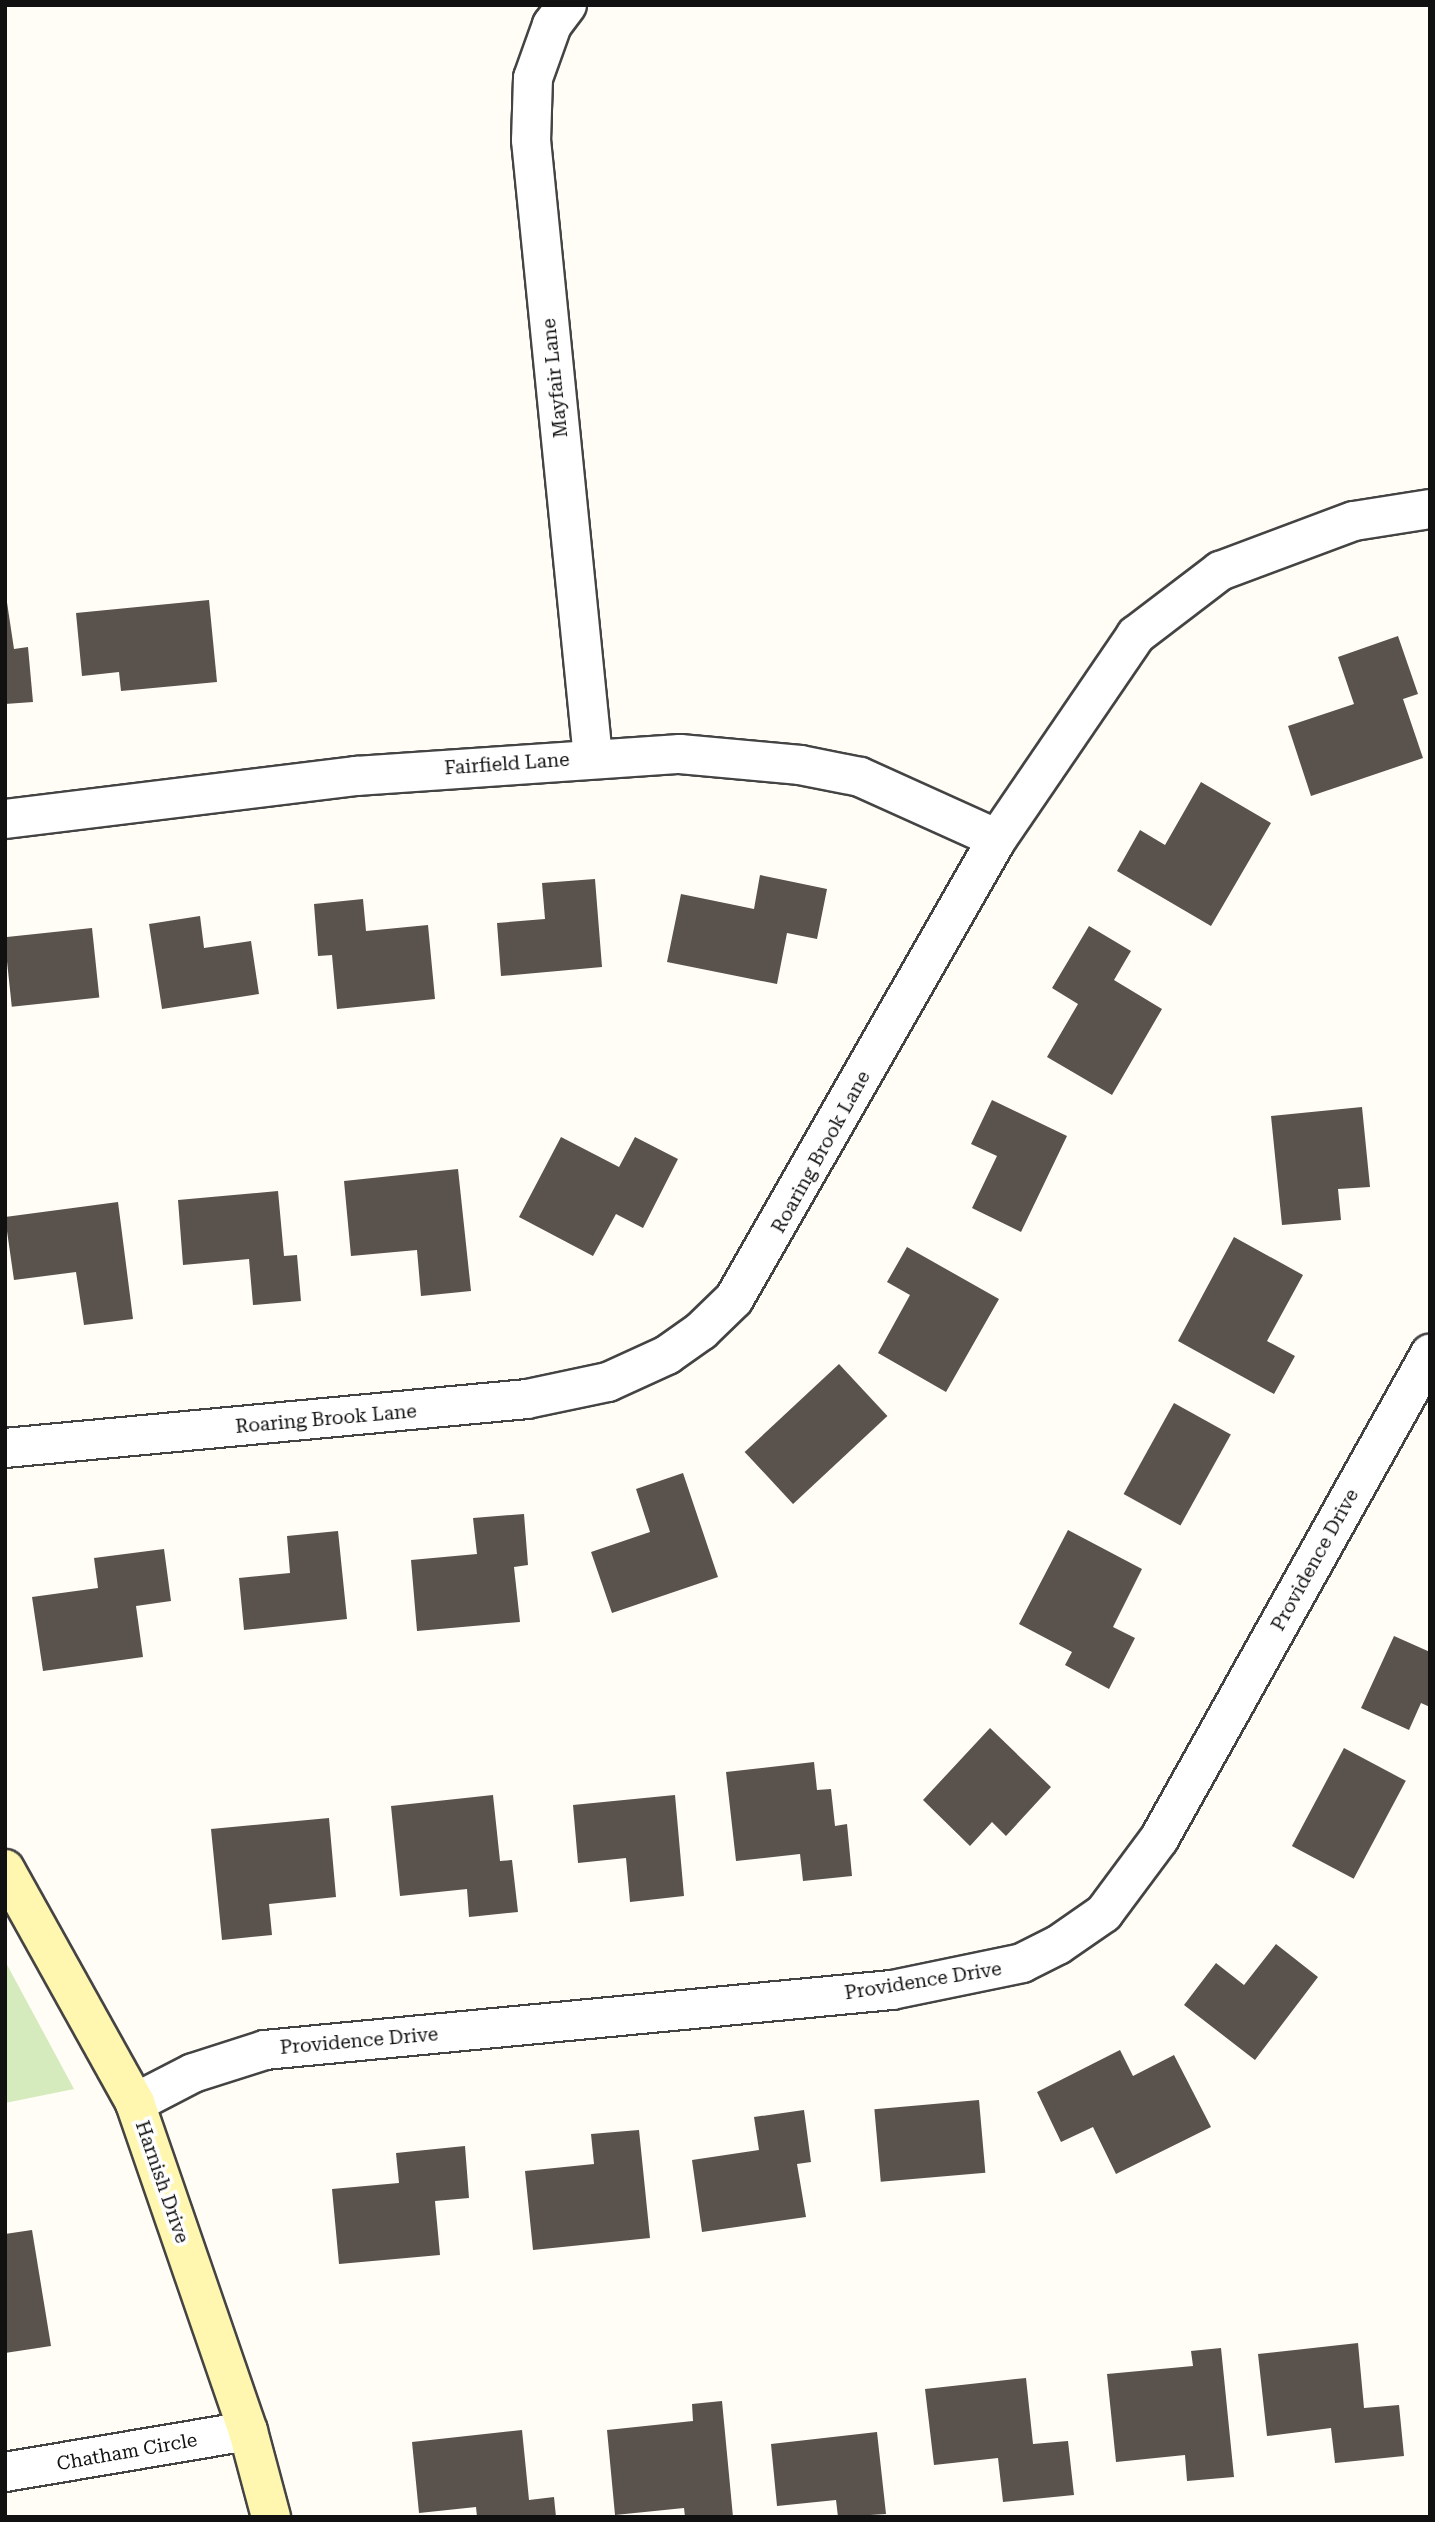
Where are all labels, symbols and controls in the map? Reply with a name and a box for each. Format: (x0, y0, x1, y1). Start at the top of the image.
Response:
street label: Mayfair Lane (537, 317, 573, 439)
street label: Fairfield Lane (444, 748, 570, 780)
street label: Roaring Brook Lane (767, 1067, 875, 1237)
street label: Roaring Brook Lane (234, 1400, 418, 1438)
street label: Providence Drive (1267, 1485, 1363, 1635)
street label: Providence Drive (843, 1957, 1003, 2005)
street label: Providence Drive (279, 2023, 439, 2059)
street label: Harnish Drive (130, 2118, 194, 2246)
street label: Chatham Circle (55, 2428, 199, 2476)

